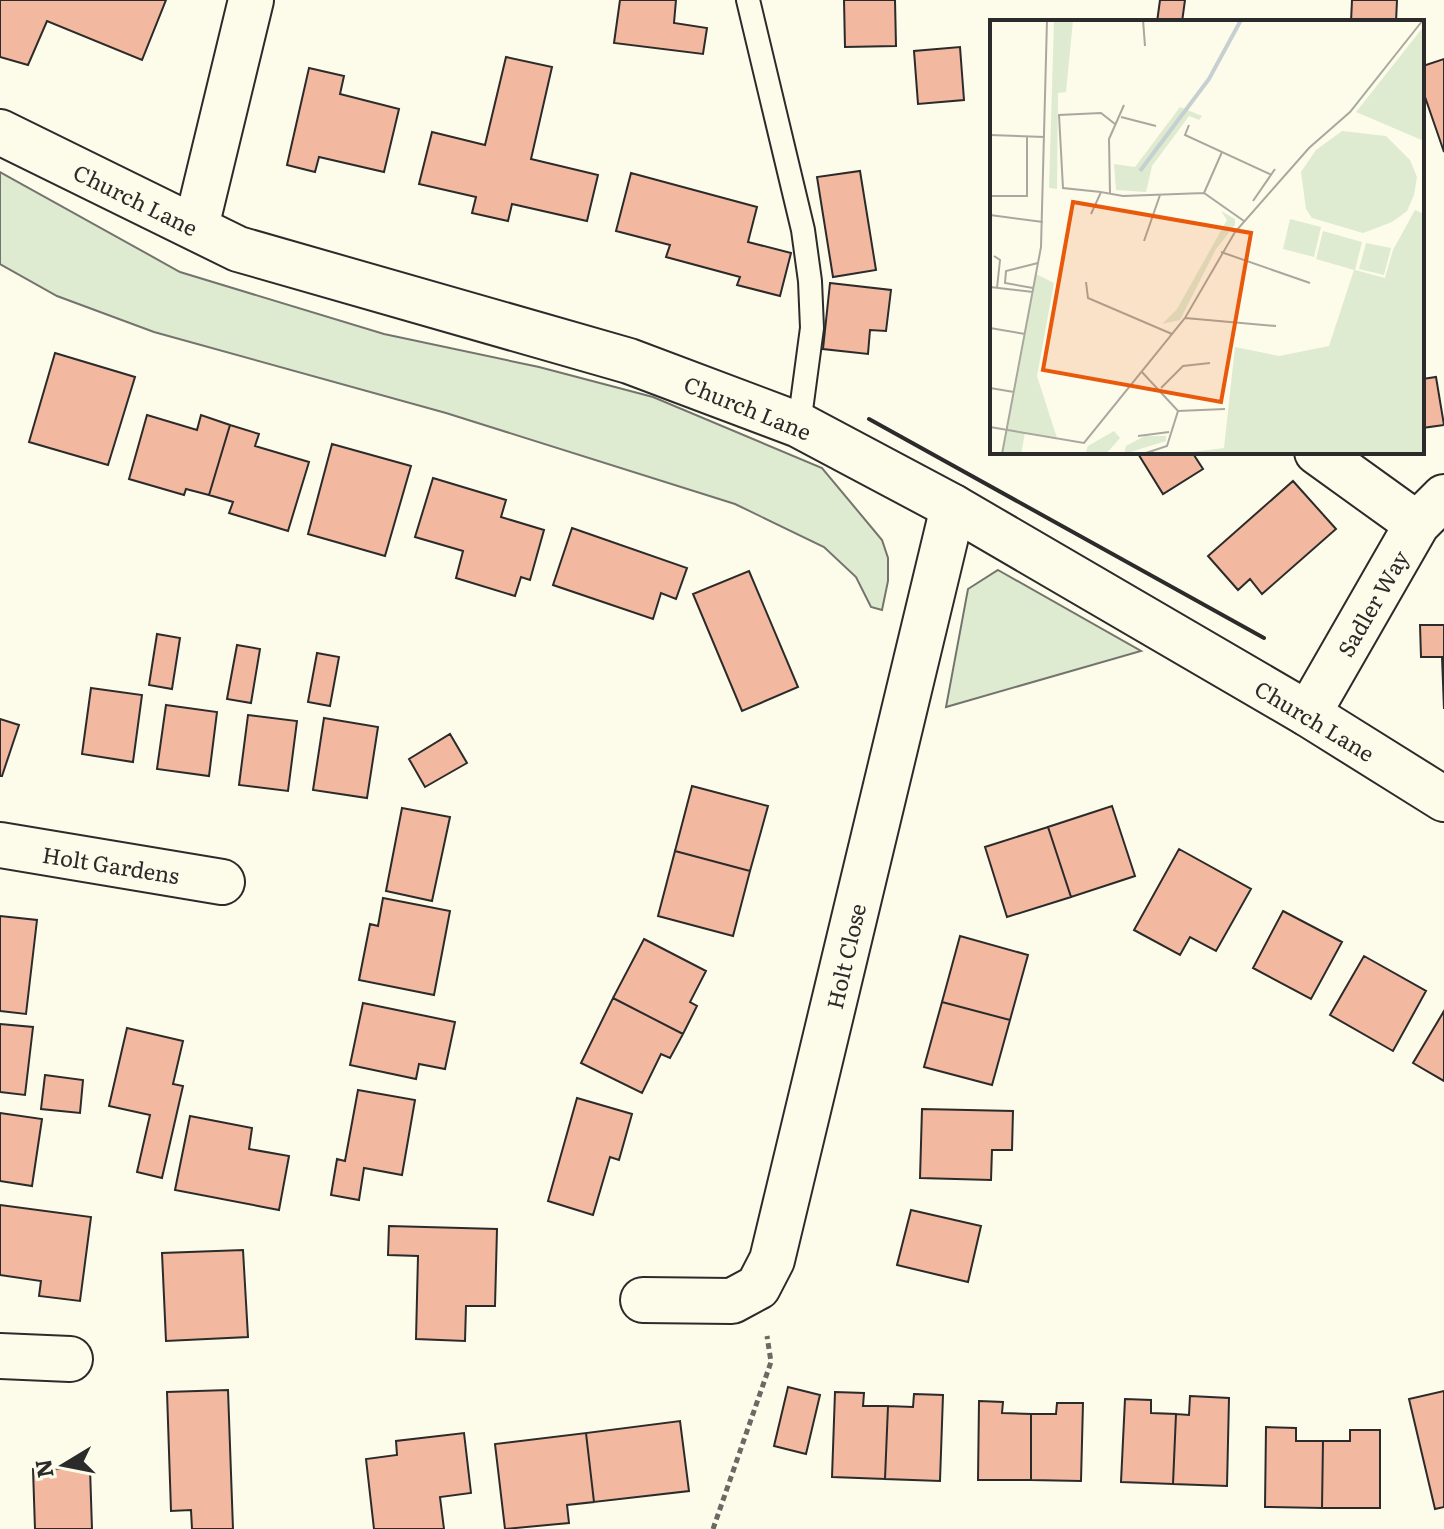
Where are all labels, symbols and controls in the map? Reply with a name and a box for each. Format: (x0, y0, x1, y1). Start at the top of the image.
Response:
inset map (990, 20, 1424, 454)
street label: Church Lane (68, 155, 204, 243)
street label: Church Lane (679, 366, 817, 448)
street label: Sadler Way (1328, 543, 1416, 662)
street label: Church Lane (1249, 671, 1381, 769)
street label: Holt Gardens (40, 837, 182, 891)
street label: Holt Close (817, 900, 873, 1012)
north arrow (24, 1425, 104, 1505)
text: N (25, 1457, 61, 1481)

